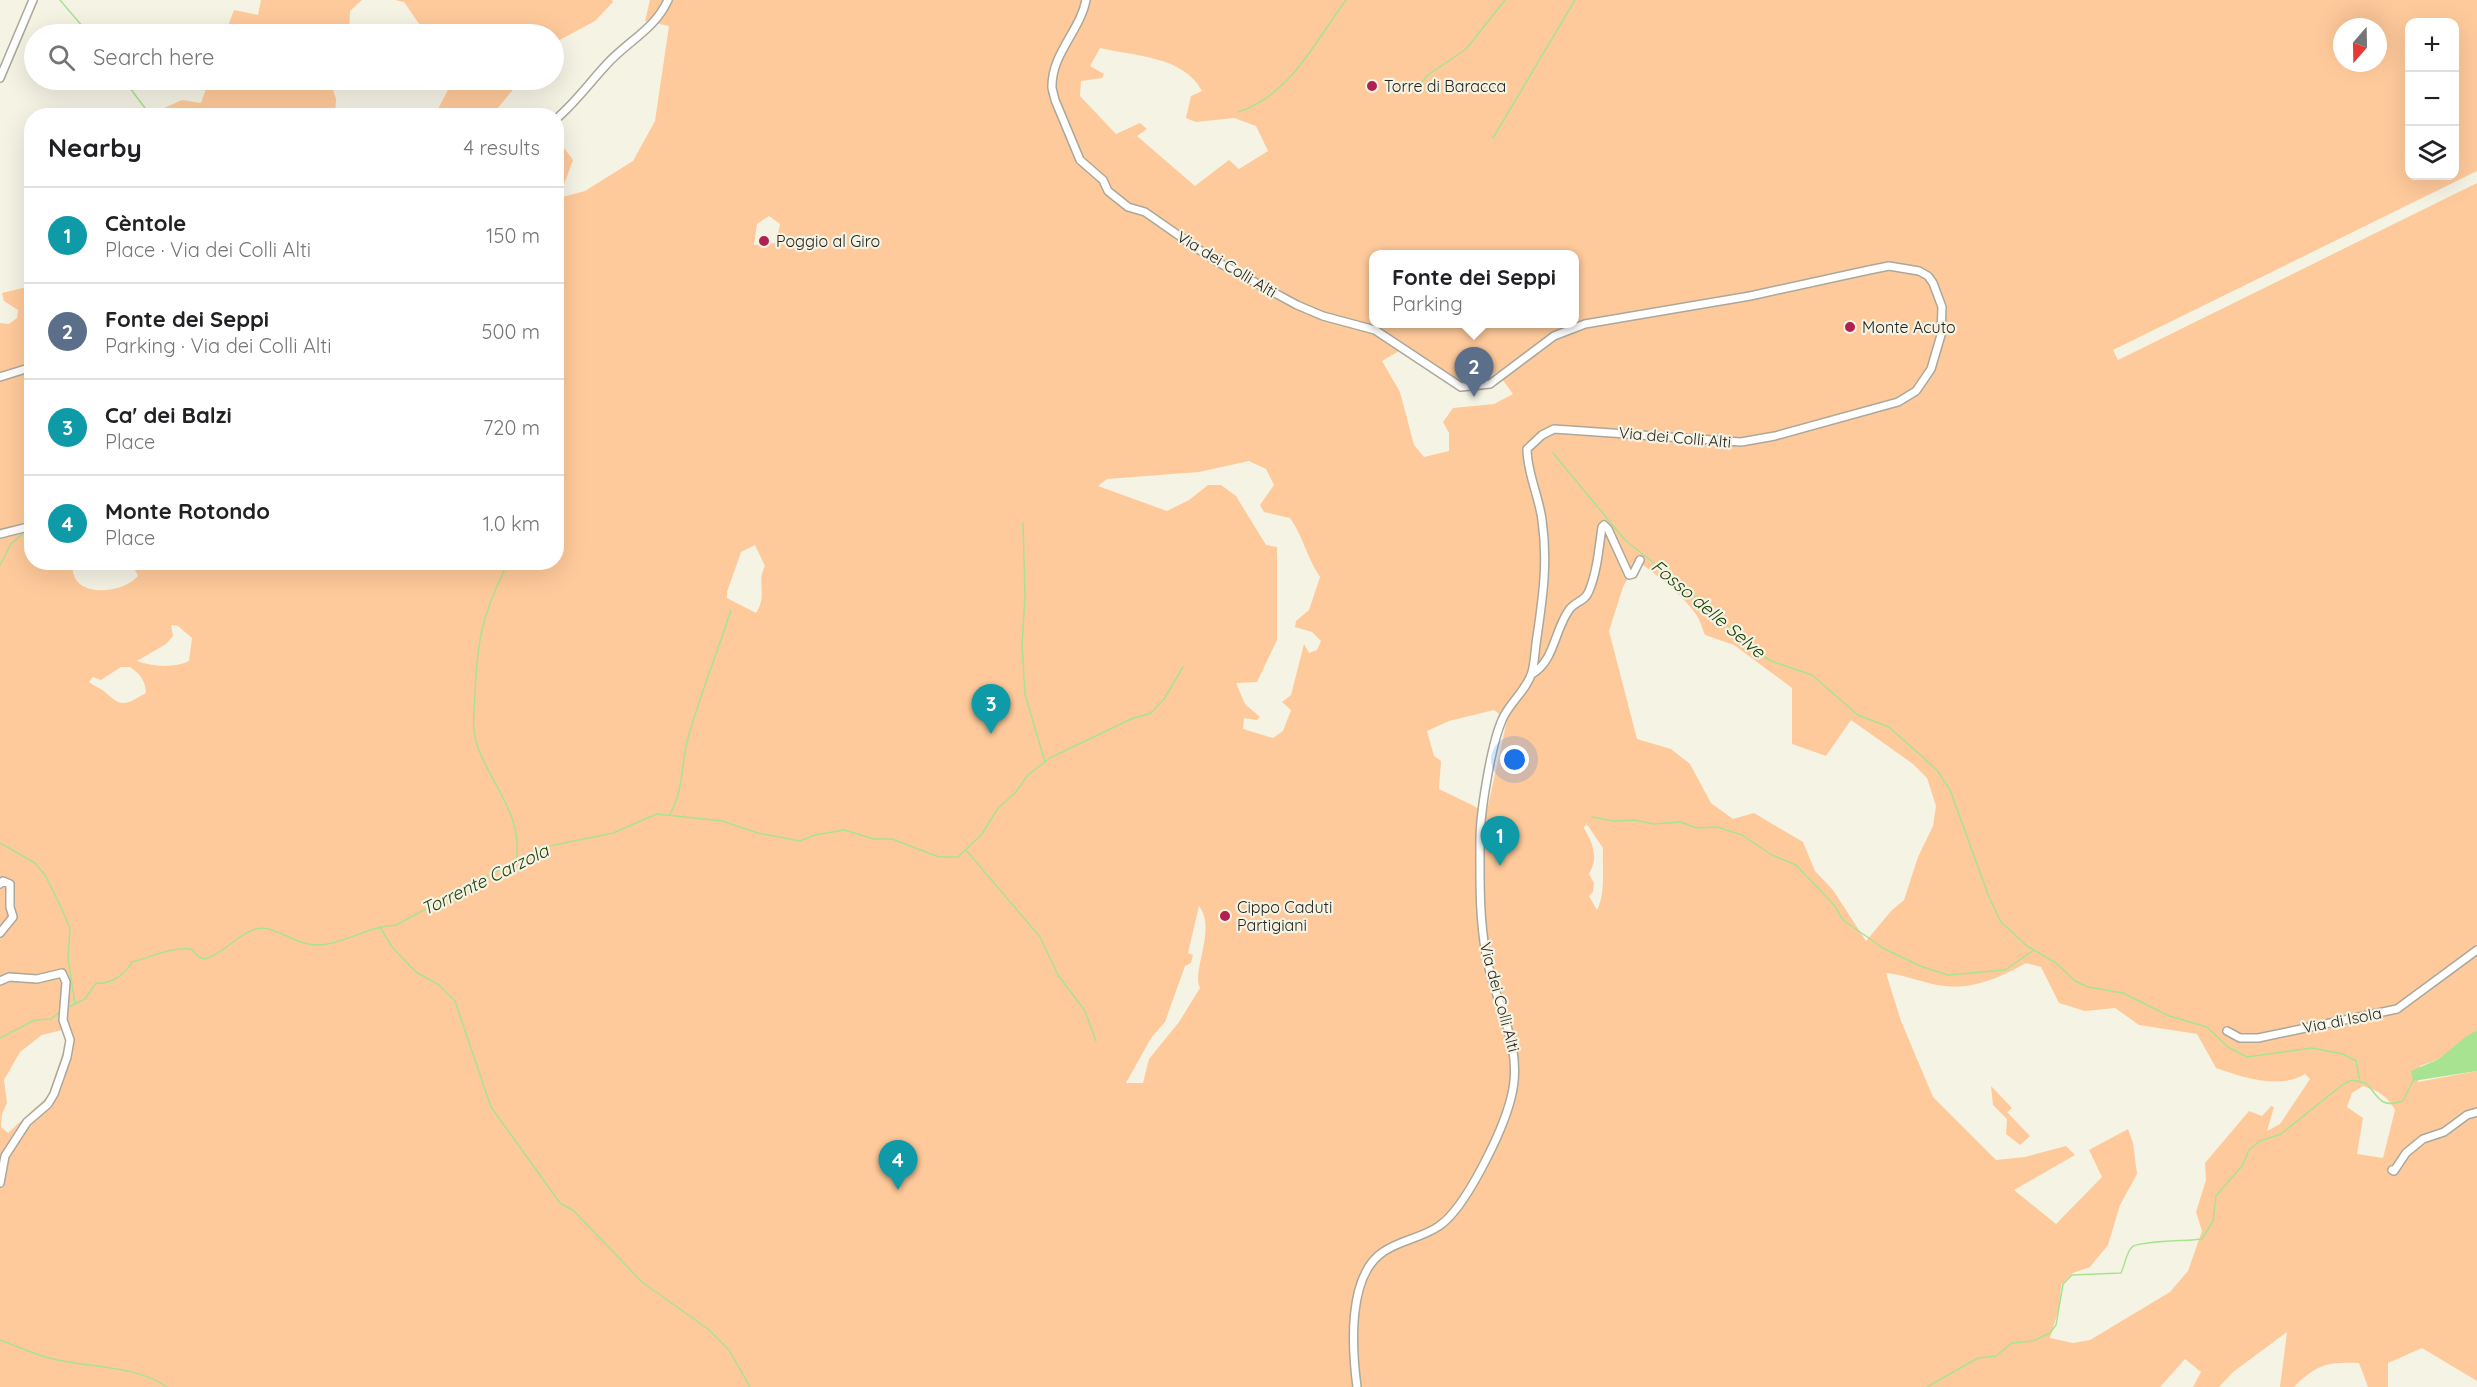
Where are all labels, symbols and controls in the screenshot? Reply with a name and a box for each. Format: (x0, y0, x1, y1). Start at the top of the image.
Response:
north arrow (2333, 18, 2387, 72)
map controls (2405, 18, 2459, 180)
button: + (2405, 18, 2459, 72)
search box (24, 24, 564, 90)
icon: search (45, 41, 78, 74)
text: Search here (93, 43, 214, 71)
button: − (2405, 72, 2459, 126)
place label: Torre di Baracca (1384, 76, 1506, 96)
marker: Torre di Baracca (1365, 79, 1379, 93)
button: layers (2405, 126, 2459, 180)
text: Nearby (48, 131, 142, 164)
text: 4 results (464, 135, 540, 160)
text: Cèntole (105, 209, 186, 237)
text: 1 (64, 223, 71, 248)
text: 150 m (486, 223, 540, 248)
street label: Via dei Colli Alti (1174, 226, 1280, 302)
place label: Poggio al Giro (776, 231, 880, 251)
marker: Poggio al Giro (757, 234, 771, 248)
text: Place · Via dei Colli Alti (105, 237, 311, 262)
popup (1369, 250, 1579, 328)
text: Fonte dei Seppi (1392, 263, 1556, 291)
text: Parking (1392, 291, 1463, 316)
text: Fonte dei Seppi (105, 305, 269, 333)
place label: Monte Acuto (1862, 317, 1956, 337)
text: 2 (62, 319, 73, 344)
text: 500 m (482, 319, 540, 344)
marker: Monte Acuto (1843, 320, 1857, 334)
text: Parking · Via dei Colli Alti (105, 333, 331, 358)
pin: 2 (1454, 348, 1494, 397)
text: Ca' dei Balzi (105, 401, 232, 429)
text: 3 (62, 415, 73, 440)
text: 720 m (483, 415, 540, 440)
street label: Via dei Colli Alti (1618, 422, 1732, 452)
text: Place (105, 429, 155, 454)
text: Monte Rotondo (105, 497, 270, 525)
text: 4 (62, 511, 73, 536)
text: 1.0 km (483, 511, 540, 536)
text: Place (105, 525, 155, 550)
water label: Fosso delle Selve (1647, 554, 1770, 663)
pin: 3 (972, 684, 1010, 734)
your location (1500, 745, 1529, 774)
pin: 1 (1480, 816, 1520, 866)
water label: Torrente Carzola (417, 838, 553, 920)
place label: Cippo Caduti Partigiani (1237, 897, 1332, 935)
marker: Cippo Caduti Partigiani (1218, 909, 1232, 923)
street label: Via dei Colli Alti (1476, 940, 1524, 1054)
street label: Via di Isola (2301, 1003, 2383, 1037)
pin: 4 (878, 1140, 918, 1190)

